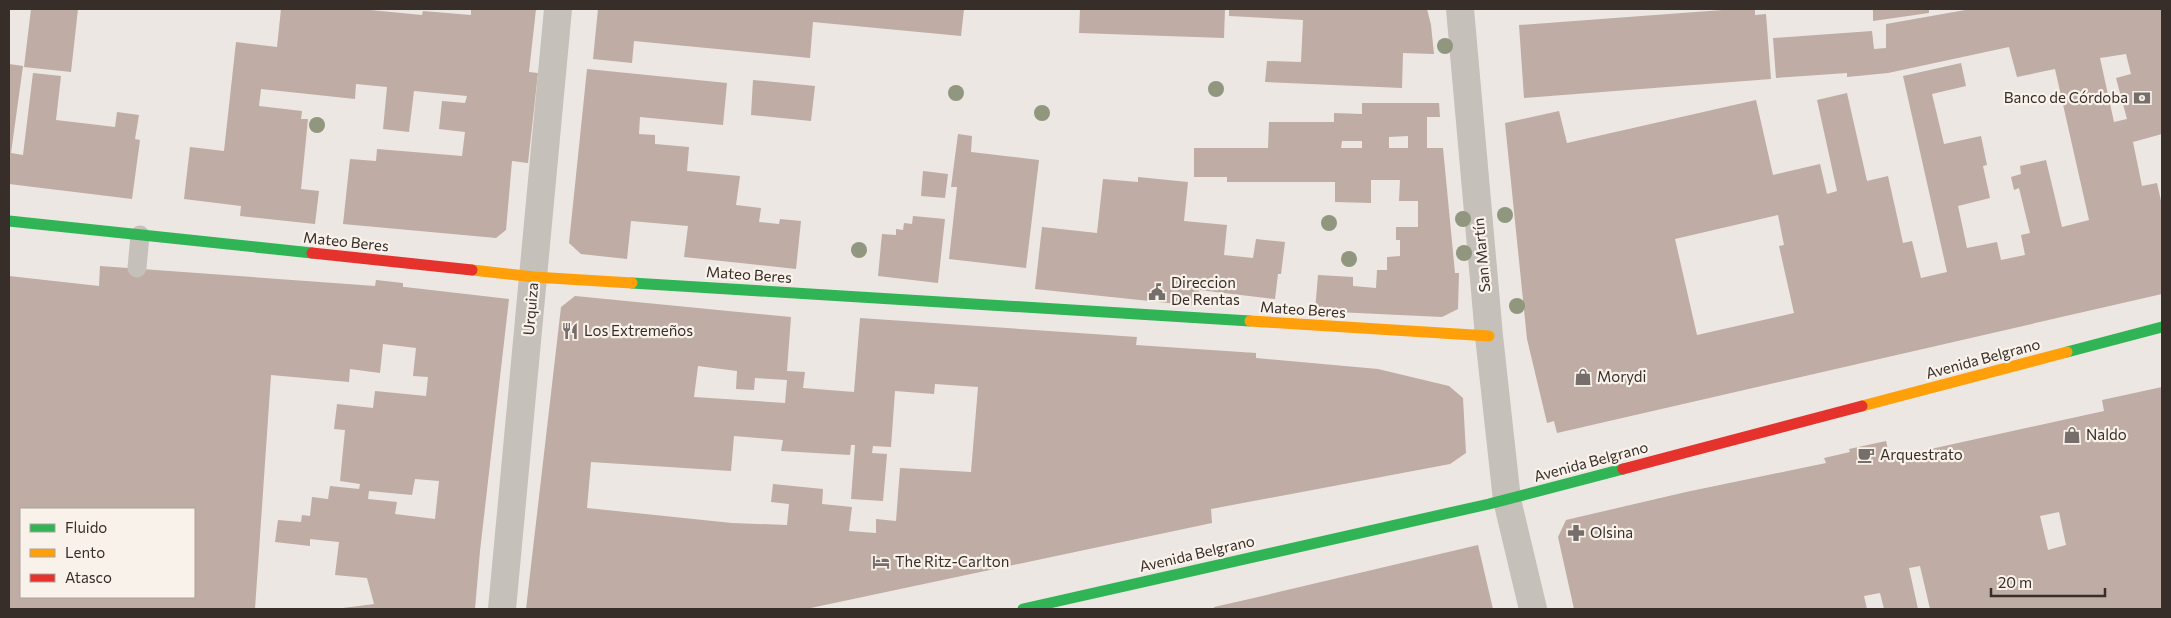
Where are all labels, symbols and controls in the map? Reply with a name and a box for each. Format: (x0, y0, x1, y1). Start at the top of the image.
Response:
place label: Banco de Córdoba (2004, 88, 2128, 106)
bank icon: Banco de Córdoba (2132, 88, 2152, 108)
street label: San Martín (1469, 217, 1493, 293)
street label: Mateo Beres (302, 228, 390, 254)
street label: Mateo Beres (706, 262, 793, 286)
place label: Direccion De Rentas (1171, 273, 1240, 308)
street label: Urquiza (519, 282, 541, 336)
public building icon: Direccion De Rentas (1147, 282, 1167, 302)
street label: Mateo Beres (1260, 297, 1347, 321)
restaurant icon: Los Extremeños (560, 321, 580, 341)
place label: Los Extremeños (584, 321, 693, 339)
street label: Avenida Belgrano (1924, 334, 2042, 382)
shop icon: Morydi (1573, 367, 1593, 387)
place label: Morydi (1597, 367, 1646, 385)
shop icon: Naldo (2062, 425, 2082, 445)
place label: Naldo (2086, 425, 2127, 443)
street label: Avenida Belgrano (1532, 437, 1650, 485)
cafe icon: Arquestrato (1856, 445, 1876, 465)
place label: Arquestrato (1880, 445, 1963, 463)
legend (20, 508, 195, 598)
text: Fluido (65, 518, 107, 536)
pharmacy icon: Olsina (1566, 523, 1586, 543)
place label: Olsina (1590, 523, 1633, 541)
street label: Avenida Belgrano (1137, 531, 1256, 575)
text: Lento (65, 543, 105, 561)
hotel icon: The Ritz-Carlton (871, 552, 891, 572)
place label: The Ritz-Carlton (895, 552, 1009, 570)
scale bar (1991, 566, 2105, 598)
text: Atasco (65, 568, 112, 586)
text: 20 m (1998, 573, 2032, 591)

